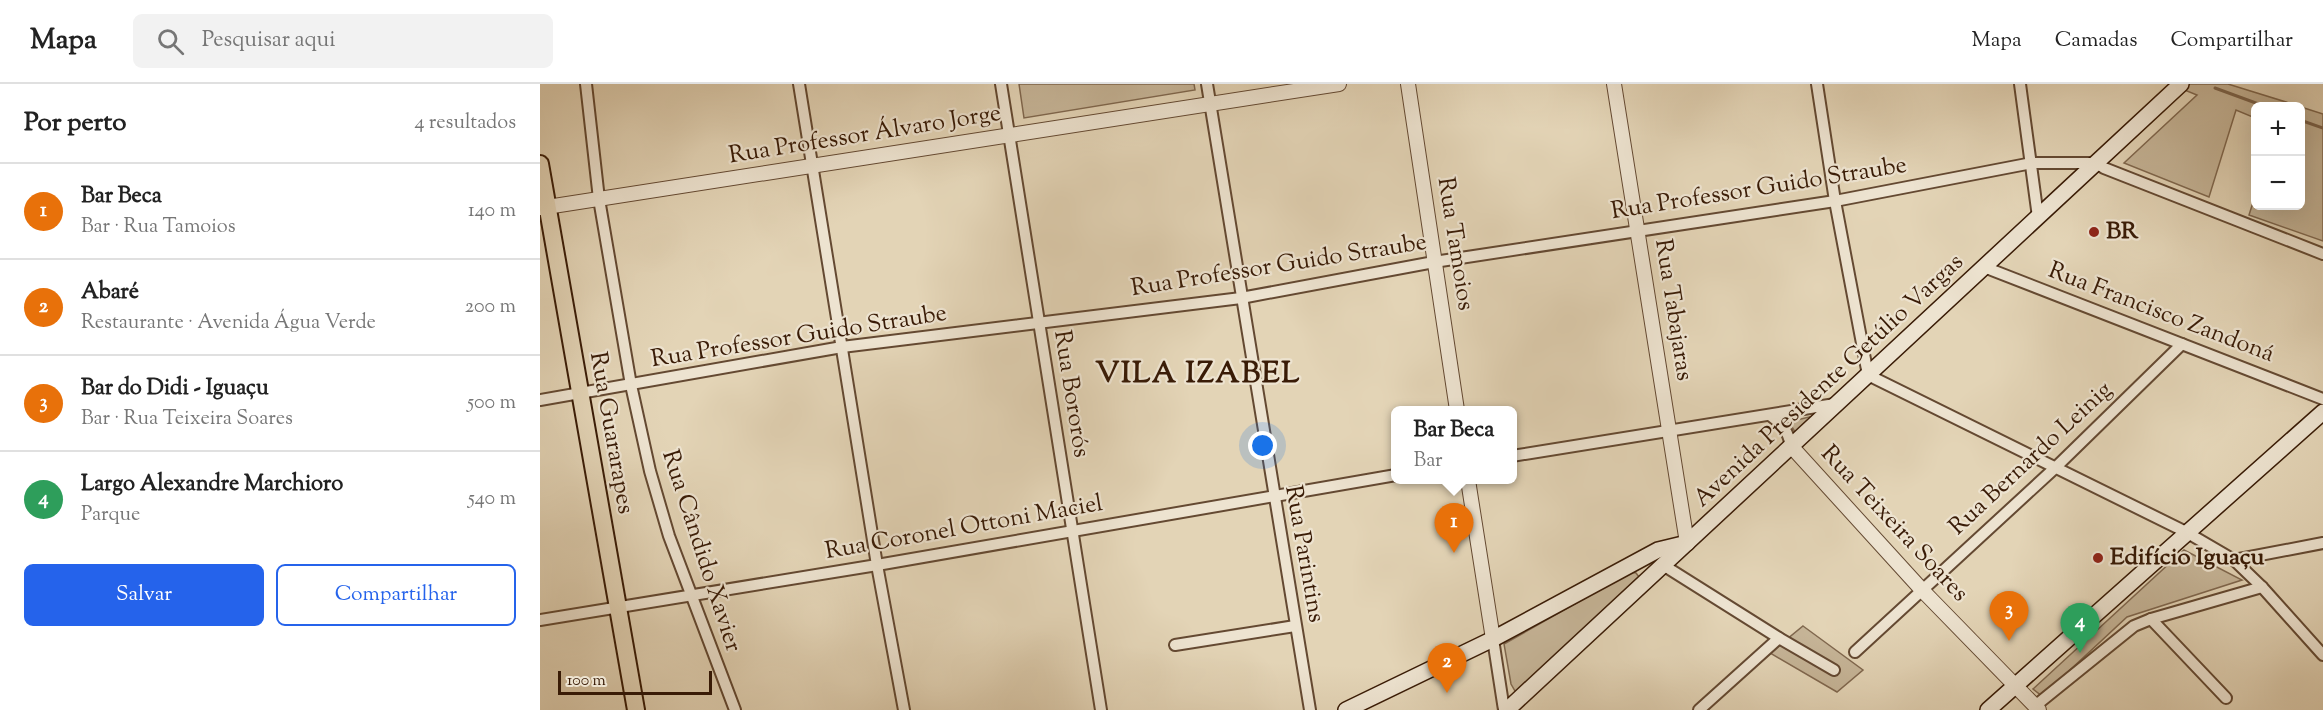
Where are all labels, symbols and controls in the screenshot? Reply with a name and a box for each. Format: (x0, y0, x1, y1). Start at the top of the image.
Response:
search box (133, 14, 553, 68)
text: Mapa (30, 21, 97, 61)
icon: search (154, 25, 187, 58)
text: Pesquisar aqui (202, 25, 335, 57)
text: Mapa (1972, 26, 2022, 56)
text: Camadas (2055, 26, 2138, 56)
text: Compartilhar (2171, 26, 2293, 56)
street label: Rua Professor Álvaro Jorge (726, 97, 1004, 173)
map controls (2251, 102, 2305, 210)
button: + (2251, 102, 2305, 156)
text: Por perto (24, 105, 126, 142)
text: 4 resultados (414, 109, 516, 138)
street label: Rua Professor Guido Straube (1609, 149, 1909, 229)
button: − (2251, 156, 2305, 210)
street label: Rua Tamoios (1428, 175, 1482, 313)
text: Bar Beca (81, 181, 162, 213)
text: 1 (40, 197, 47, 226)
text: 140 m (468, 197, 516, 226)
text: Bar · Rua Tamoios (81, 213, 236, 242)
place label: BR (2106, 215, 2139, 249)
marker: BR (2087, 225, 2101, 239)
street label: Rua Professor Guido Straube (1129, 226, 1429, 306)
street label: Rua Tabajaras (1645, 237, 1701, 383)
street label: Avenida Presidente Getúlio Vargas (1686, 246, 1972, 516)
street label: Rua Francisco Zandoná (2043, 254, 2279, 372)
text: Abaré (81, 277, 139, 309)
text: 2 (39, 293, 48, 322)
text: 200 m (465, 293, 516, 322)
street label: Rua Professor Guido Straube (649, 297, 949, 377)
text: Restaurante · Avenida Água Verde (81, 309, 376, 338)
street label: Rua Bororós (1044, 328, 1098, 460)
street label: Rua Guararapes (580, 349, 642, 517)
district label: VILA IZABEL (1095, 353, 1301, 396)
text: Bar do Didi - Iguaçu (81, 373, 269, 405)
street label: Rua Bernardo Leinig (1942, 374, 2120, 544)
text: 3 (39, 389, 48, 418)
text: 500 m (467, 389, 516, 418)
text: Bar · Rua Teixeira Soares (81, 405, 293, 434)
popup (1391, 406, 1517, 484)
text: Bar Beca (1414, 415, 1494, 447)
your location (1248, 431, 1277, 460)
street label: Rua Teixeira Soares (1812, 438, 1976, 610)
street label: Rua Cândido Xavier (652, 446, 750, 656)
text: Bar (1414, 447, 1443, 476)
text: Largo Alexandre Marchioro (81, 469, 343, 501)
street label: Rua Parintins (1275, 483, 1333, 625)
text: 4 (38, 485, 49, 514)
text: 540 m (468, 485, 516, 514)
street label: Rua Coronel Ottoni Maciel (822, 487, 1106, 569)
text: Parque (81, 501, 140, 530)
pin: 1 (1434, 504, 1474, 553)
place label: Edifício Iguaçu (2110, 541, 2265, 575)
marker: Edifício Iguaçu (2091, 551, 2105, 565)
button: Salvar (24, 564, 264, 626)
button: Compartilhar (276, 564, 516, 626)
pin: 3 (1990, 592, 2028, 641)
pin: 4 (2060, 604, 2100, 653)
pin: 2 (1428, 644, 1466, 693)
scale bar (558, 668, 712, 696)
text: 100 m (567, 670, 606, 693)

